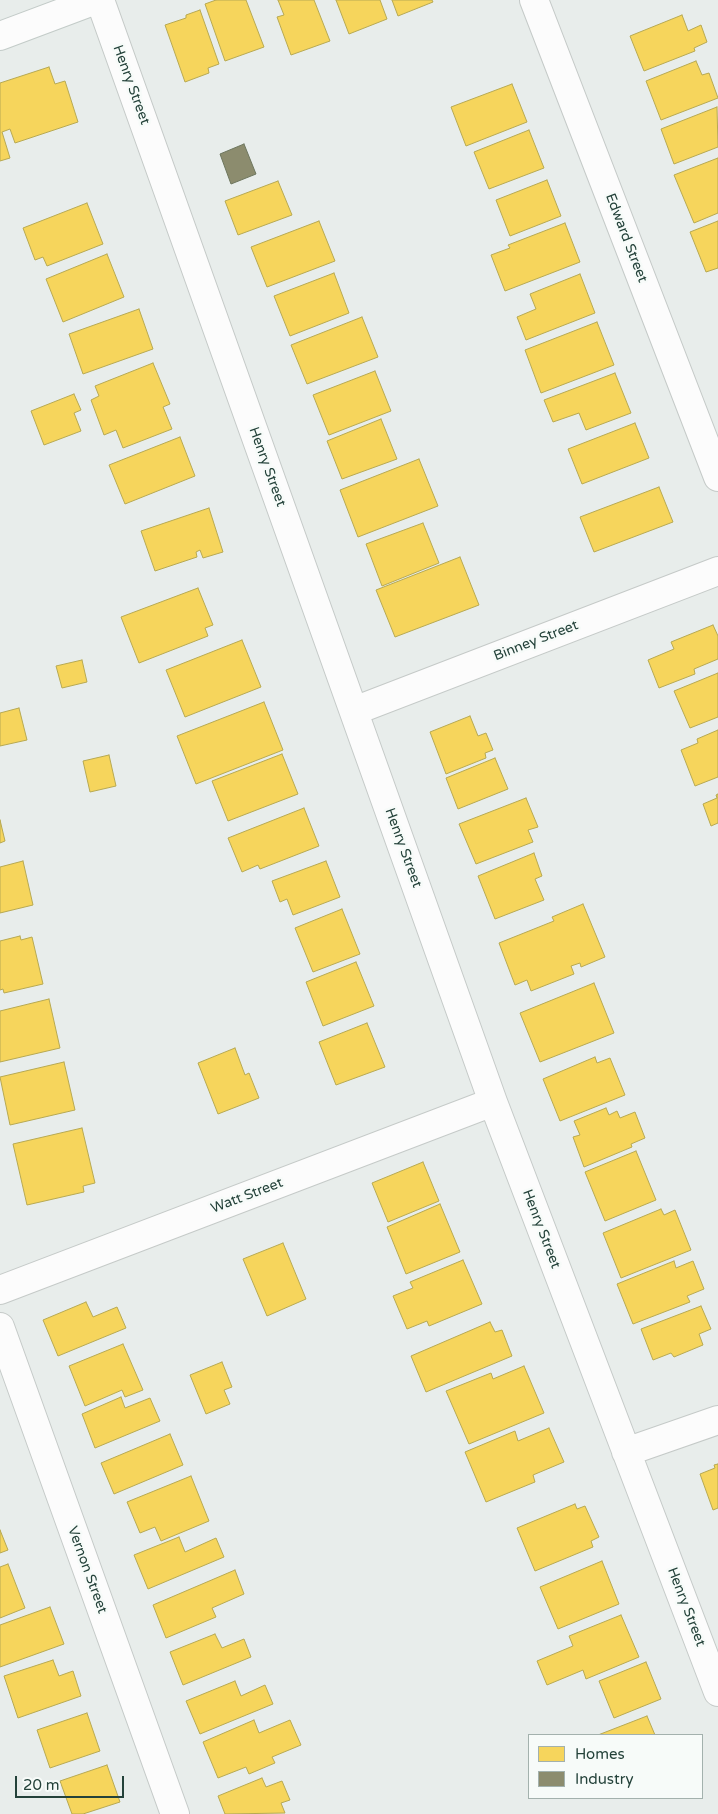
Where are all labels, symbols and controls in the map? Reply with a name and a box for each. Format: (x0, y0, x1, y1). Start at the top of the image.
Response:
street label: Henry Street (109, 43, 153, 127)
street label: Edward Street (601, 191, 651, 285)
street label: Henry Street (245, 425, 289, 509)
street label: Binney Street (491, 617, 581, 665)
street label: Henry Street (381, 806, 425, 890)
street label: Watt Street (209, 1175, 285, 1217)
street label: Henry Street (518, 1187, 564, 1271)
street label: Vernon Street (63, 1524, 111, 1616)
street label: Henry Street (663, 1565, 709, 1649)
legend (528, 1734, 703, 1799)
text: Homes (575, 1745, 625, 1763)
scale bar (18, 1766, 126, 1798)
text: Industry (575, 1770, 634, 1788)
text: 20 m (23, 1776, 60, 1794)

